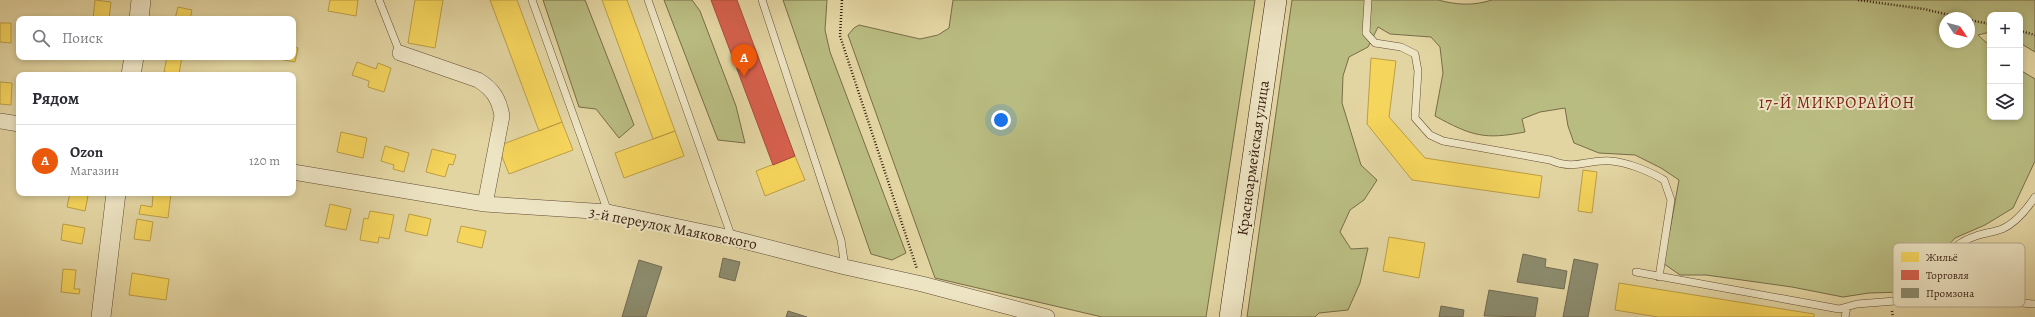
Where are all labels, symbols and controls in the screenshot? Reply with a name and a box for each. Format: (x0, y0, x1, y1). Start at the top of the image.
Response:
north arrow (1939, 12, 1975, 48)
map controls (1987, 12, 2023, 120)
button: + (1987, 12, 2023, 48)
search box (16, 16, 296, 60)
icon: search (30, 27, 52, 49)
text: Поиск (62, 28, 103, 48)
pin: A (731, 44, 757, 77)
button: − (1987, 48, 2023, 84)
street label: Красноармейская улица (1232, 79, 1274, 237)
button: layers (1987, 84, 2023, 120)
text: Рядом (32, 87, 79, 110)
district label: 17-Й МИКРОРАЙОН (1759, 92, 1915, 114)
your location (991, 110, 1011, 130)
text: Ozon (70, 142, 103, 162)
text: A (41, 152, 49, 169)
text: 120 m (249, 152, 280, 169)
text: Магазин (70, 162, 119, 179)
street label: 3-й переулок Маяковского (587, 202, 759, 254)
legend (1893, 243, 2025, 307)
text: Жильё (1926, 250, 1958, 265)
text: Торговля (1926, 268, 1969, 283)
text: Промзона (1926, 286, 1975, 301)

